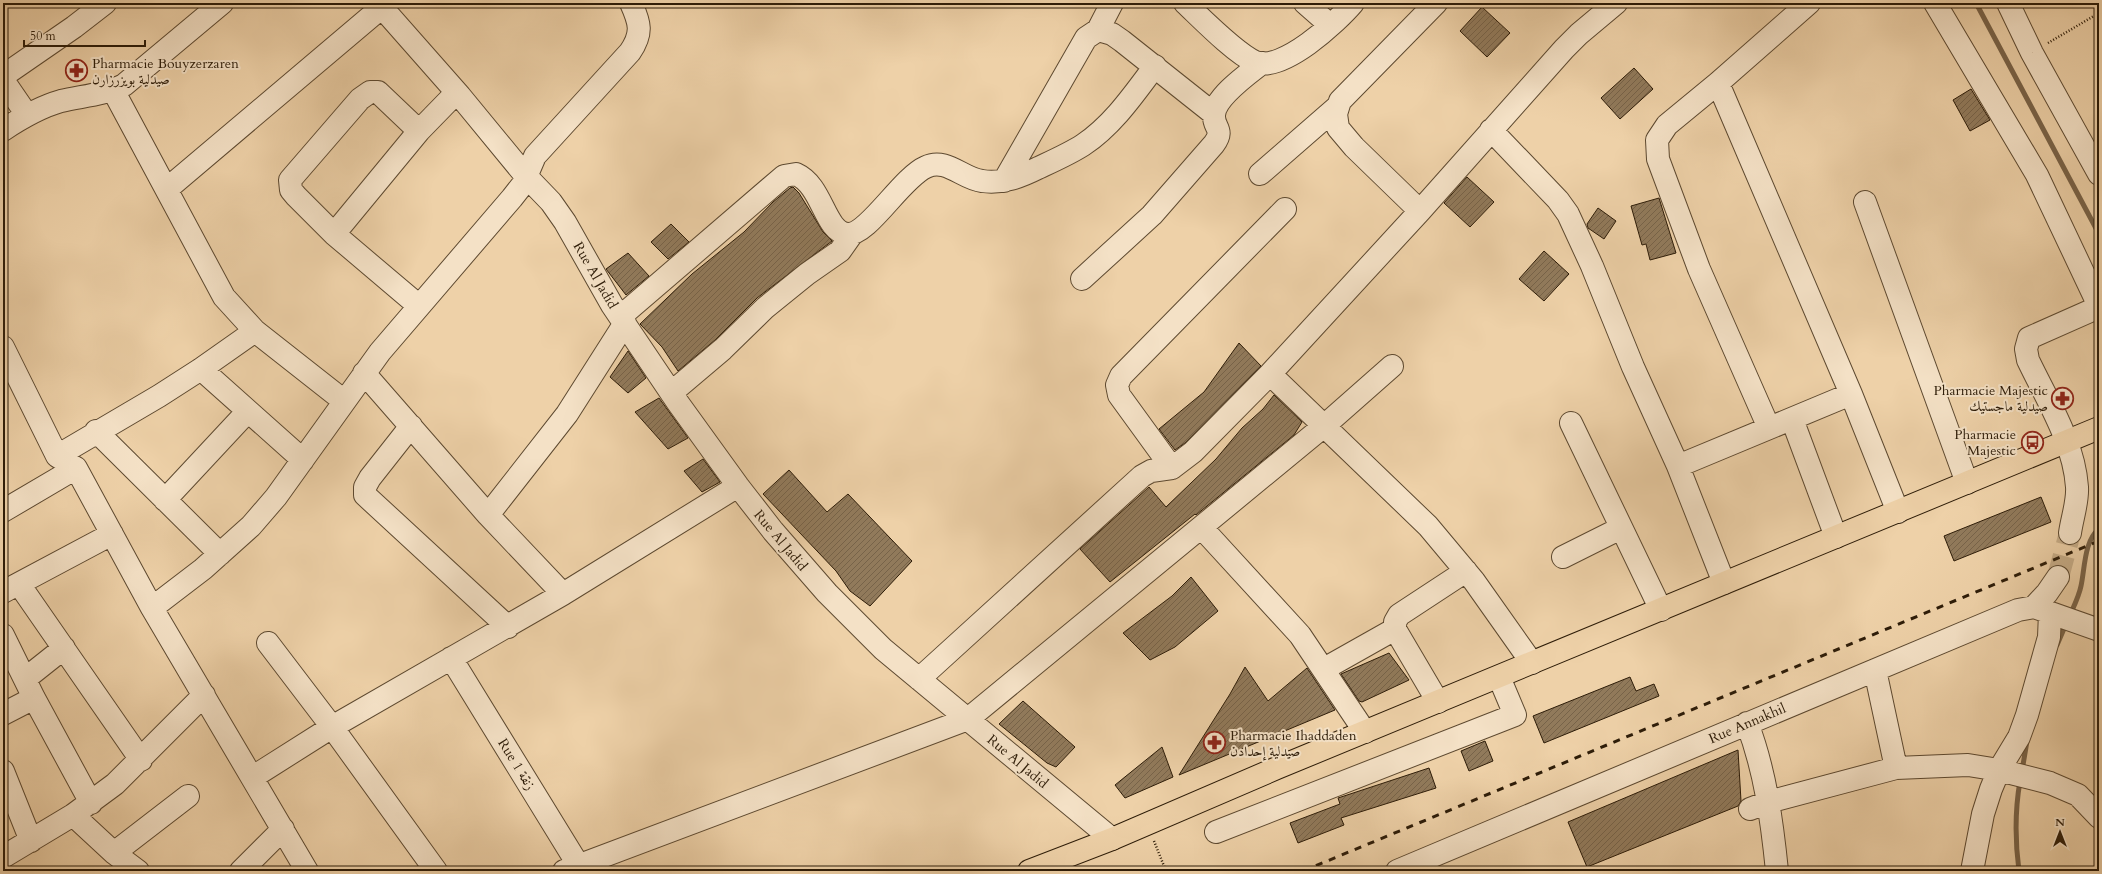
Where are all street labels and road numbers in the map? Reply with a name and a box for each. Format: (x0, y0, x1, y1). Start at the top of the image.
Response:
street label: Rue Al Jadid (569, 238, 623, 313)
street label: Rue Al Jadid (749, 506, 812, 575)
street label: Rue Annakhil (1706, 699, 1789, 748)
street label: Rue Al Jadid (983, 730, 1053, 793)
street label: Rue 1 زنقة (493, 735, 540, 794)

